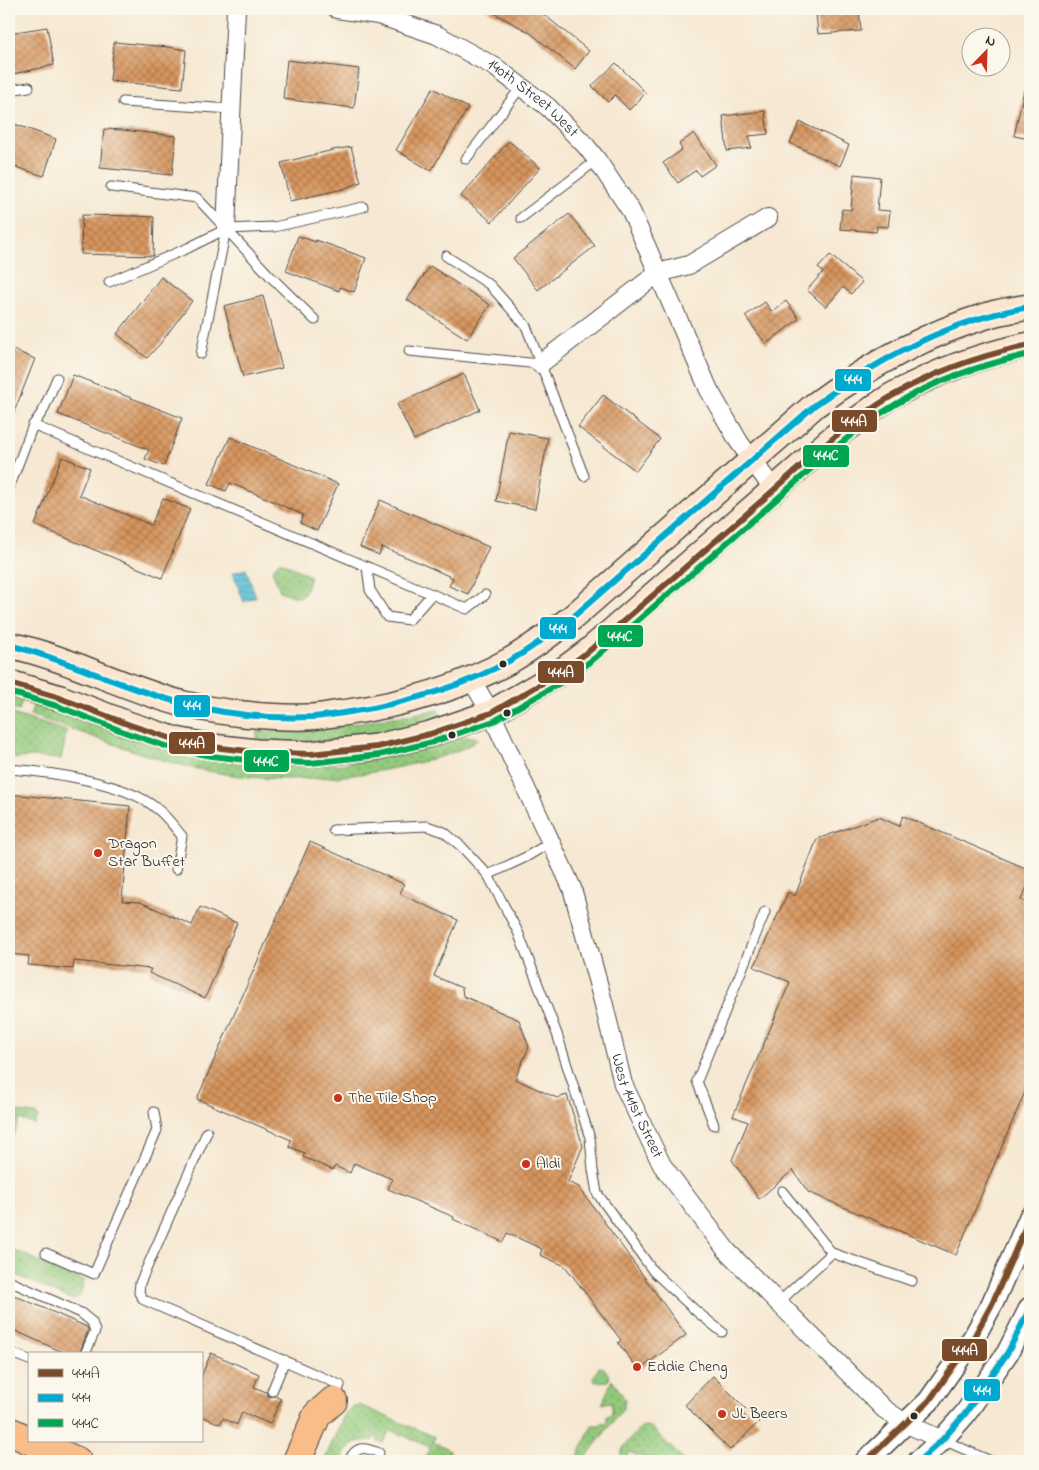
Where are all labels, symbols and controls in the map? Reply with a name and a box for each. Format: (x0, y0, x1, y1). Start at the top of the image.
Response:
north arrow (962, 28, 1012, 78)
text: N (982, 30, 999, 53)
street label: 140th Street West (483, 53, 584, 144)
line badge: 444 (834, 368, 872, 392)
text: 444 (843, 370, 862, 391)
line badge: 444A (831, 409, 878, 433)
text: 444A (840, 412, 867, 433)
line badge: 444C (802, 444, 850, 468)
text: 444C (813, 446, 839, 467)
line badge: 444 (539, 616, 577, 640)
text: 444 (548, 619, 567, 640)
line badge: 444C (597, 624, 644, 648)
text: 444C (607, 627, 633, 648)
unlabelled marker (498, 659, 508, 669)
line badge: 444A (537, 660, 585, 684)
text: 444A (547, 663, 574, 684)
line badge: 444 (173, 694, 211, 718)
text: 444 (182, 696, 201, 717)
unlabelled marker (502, 708, 512, 718)
unlabelled marker (447, 730, 457, 740)
line badge: 444A (168, 731, 216, 755)
text: 444A (178, 734, 205, 755)
line badge: 444C (243, 749, 290, 773)
text: 444C (253, 752, 279, 773)
place label: Dragon Star Buffet (107, 832, 186, 874)
marker: Dragon Star Buffet (92, 847, 104, 859)
street label: West 141st Street (604, 1051, 669, 1163)
place label: The Tile Shop (348, 1086, 437, 1110)
marker: The Tile Shop (332, 1092, 344, 1104)
place label: Aldi (536, 1152, 561, 1176)
marker: Aldi (520, 1158, 532, 1170)
line badge: 444A (941, 1338, 988, 1362)
text: 444A (951, 1341, 978, 1362)
legend (28, 1352, 202, 1442)
place label: Eddie Cheng (647, 1355, 727, 1379)
marker: Eddie Cheng (631, 1361, 643, 1373)
text: 444A (72, 1363, 100, 1385)
line badge: 444 (963, 1378, 1001, 1402)
text: 444 (972, 1381, 991, 1402)
text: 444 (72, 1387, 91, 1409)
place label: JL Beers (732, 1402, 788, 1426)
marker: JL Beers (716, 1408, 728, 1420)
unlabelled marker (909, 1411, 919, 1421)
text: 444C (72, 1413, 99, 1435)

